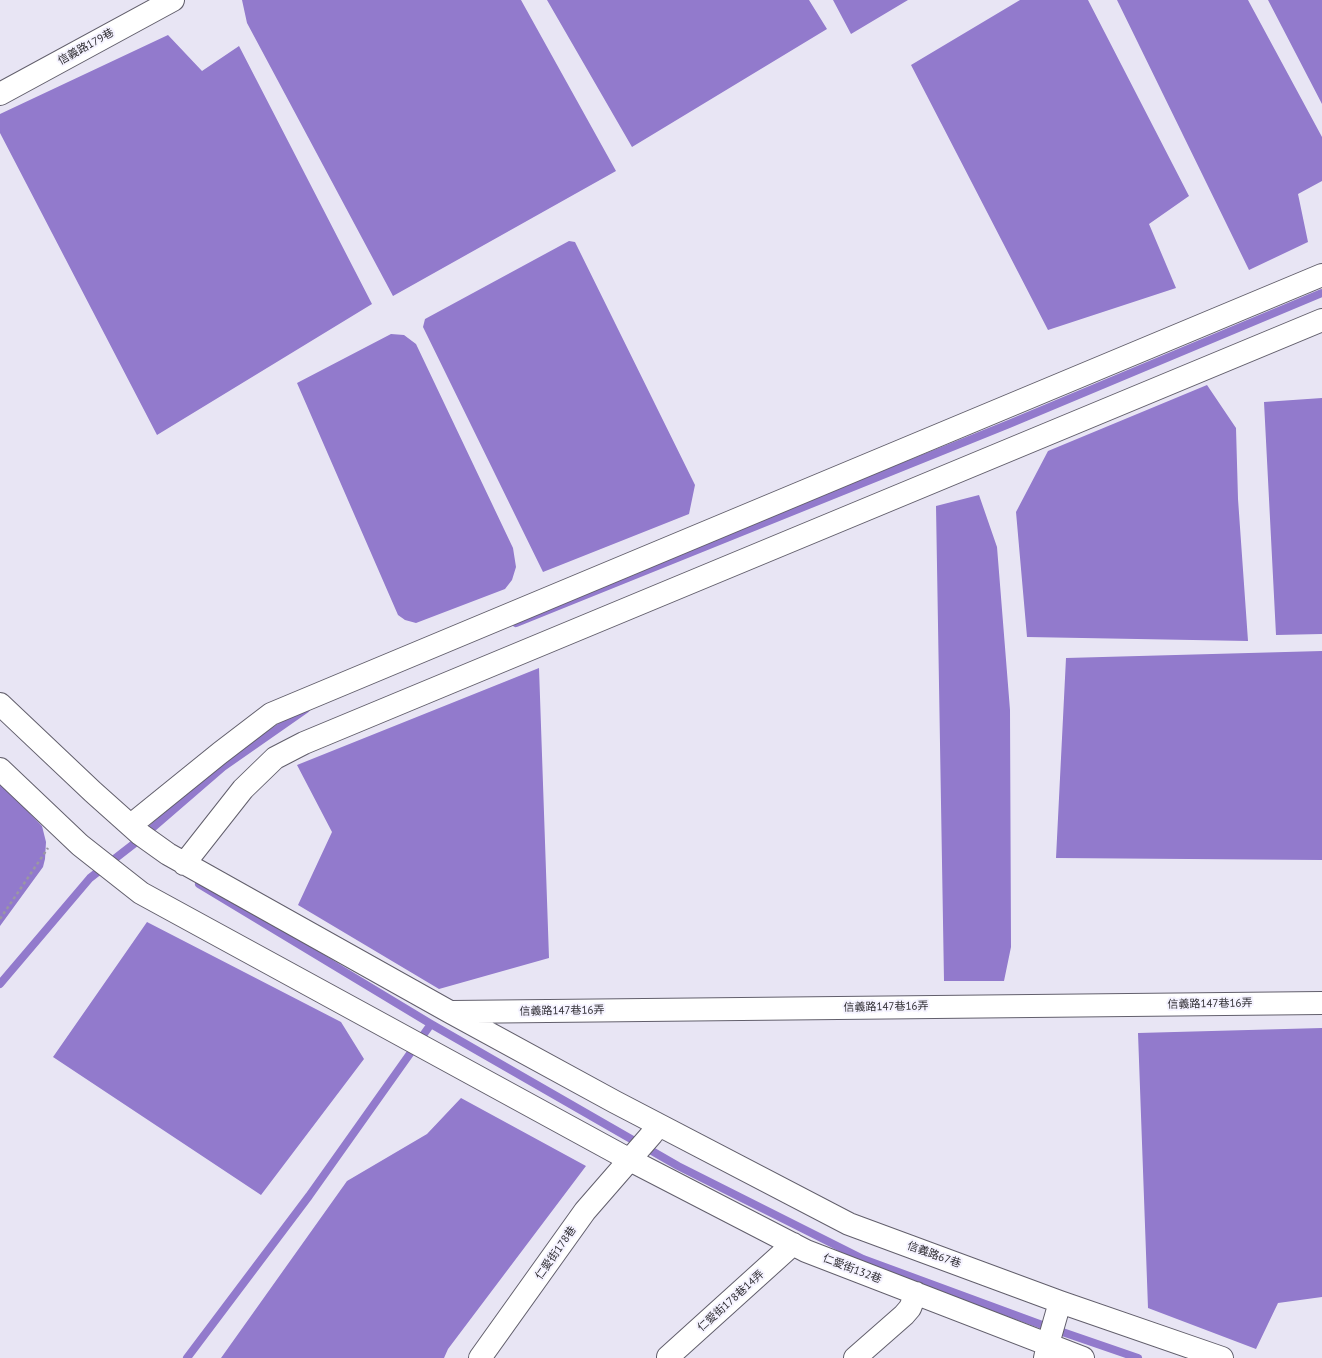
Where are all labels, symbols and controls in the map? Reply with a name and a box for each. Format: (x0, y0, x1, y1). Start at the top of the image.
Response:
street label: 信義路179巷 (56, 26, 116, 68)
street label: 信義路147巷16弄 (1167, 997, 1253, 1011)
street label: 信義路147巷16弄 (843, 1000, 929, 1014)
street label: 信義路147巷16弄 (519, 1004, 605, 1018)
street label: 仁愛街178巷 (533, 1224, 579, 1282)
street label: 信義路67巷 (905, 1239, 963, 1271)
street label: 仁愛街132巷 (821, 1252, 883, 1286)
street label: 仁愛街178巷14弄 (695, 1268, 767, 1334)

